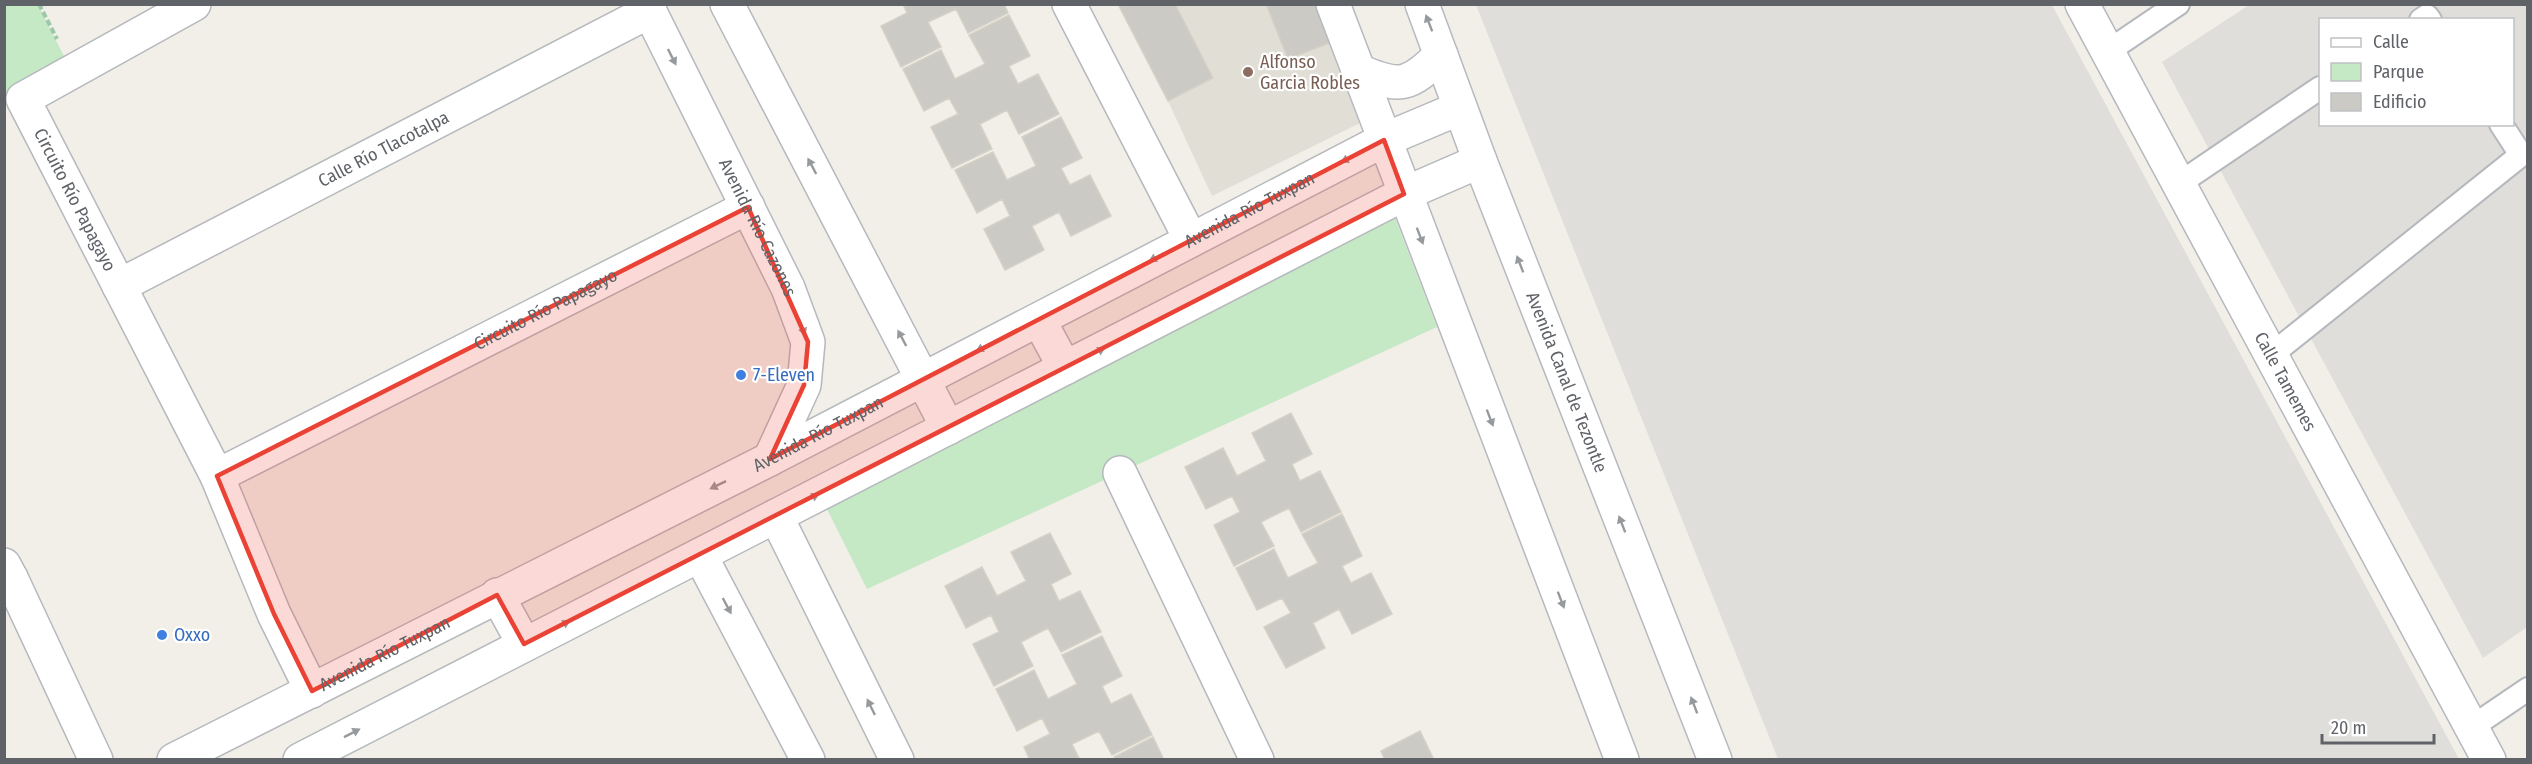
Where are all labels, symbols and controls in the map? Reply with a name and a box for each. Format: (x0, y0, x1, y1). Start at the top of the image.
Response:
one-way arrow (1424, 13, 1434, 31)
legend (2319, 18, 2514, 126)
text: Calle (2373, 31, 2409, 53)
one-way arrow (668, 48, 677, 65)
place label: Alfonso Garcia Robles (1260, 51, 1360, 94)
text: Parque (2373, 61, 2424, 83)
marker: Alfonso Garcia Robles (1241, 65, 1255, 79)
text: Edificio (2373, 91, 2426, 113)
street label: Calle Río Tlacotalpa (315, 106, 453, 192)
street label: Circuito Río Papagayo (29, 125, 121, 275)
one-way arrow (1341, 153, 1358, 163)
street label: Avenida Río Cazones (714, 155, 801, 300)
one-way arrow (807, 157, 817, 175)
street label: Avenida Río Tuxpan (1181, 167, 1318, 253)
one-way arrow (1416, 227, 1425, 245)
one-way arrow (1149, 252, 1166, 262)
one-way arrow (1515, 255, 1524, 273)
street label: Circuito Río Papagayo (470, 264, 621, 355)
street label: Avenida Canal de Tezontle (1521, 289, 1612, 476)
one-way arrow (798, 318, 808, 336)
street label: Calle Tamemes (2250, 328, 2321, 435)
one-way arrow (897, 330, 907, 347)
one-way arrow (976, 342, 993, 352)
one-way arrow (1089, 347, 1106, 357)
place label: 7-Eleven (753, 364, 815, 386)
marker: 7-Eleven (734, 368, 748, 382)
street label: Avenida Río Tuxpan (749, 391, 887, 477)
one-way arrow (1486, 409, 1496, 427)
one-way arrow (709, 480, 726, 489)
one-way arrow (803, 493, 820, 503)
one-way arrow (1617, 514, 1627, 532)
one-way arrow (1556, 591, 1566, 609)
one-way arrow (722, 598, 732, 615)
street label: Avenida Río Tuxpan (316, 611, 454, 696)
one-way arrow (554, 620, 571, 629)
place label: Oxxo (174, 624, 210, 646)
marker: Oxxo (155, 628, 169, 642)
one-way arrow (1689, 696, 1698, 714)
one-way arrow (866, 698, 876, 716)
scale bar (2322, 707, 2434, 745)
text: 20 m (2331, 717, 2366, 739)
one-way arrow (343, 728, 360, 738)

